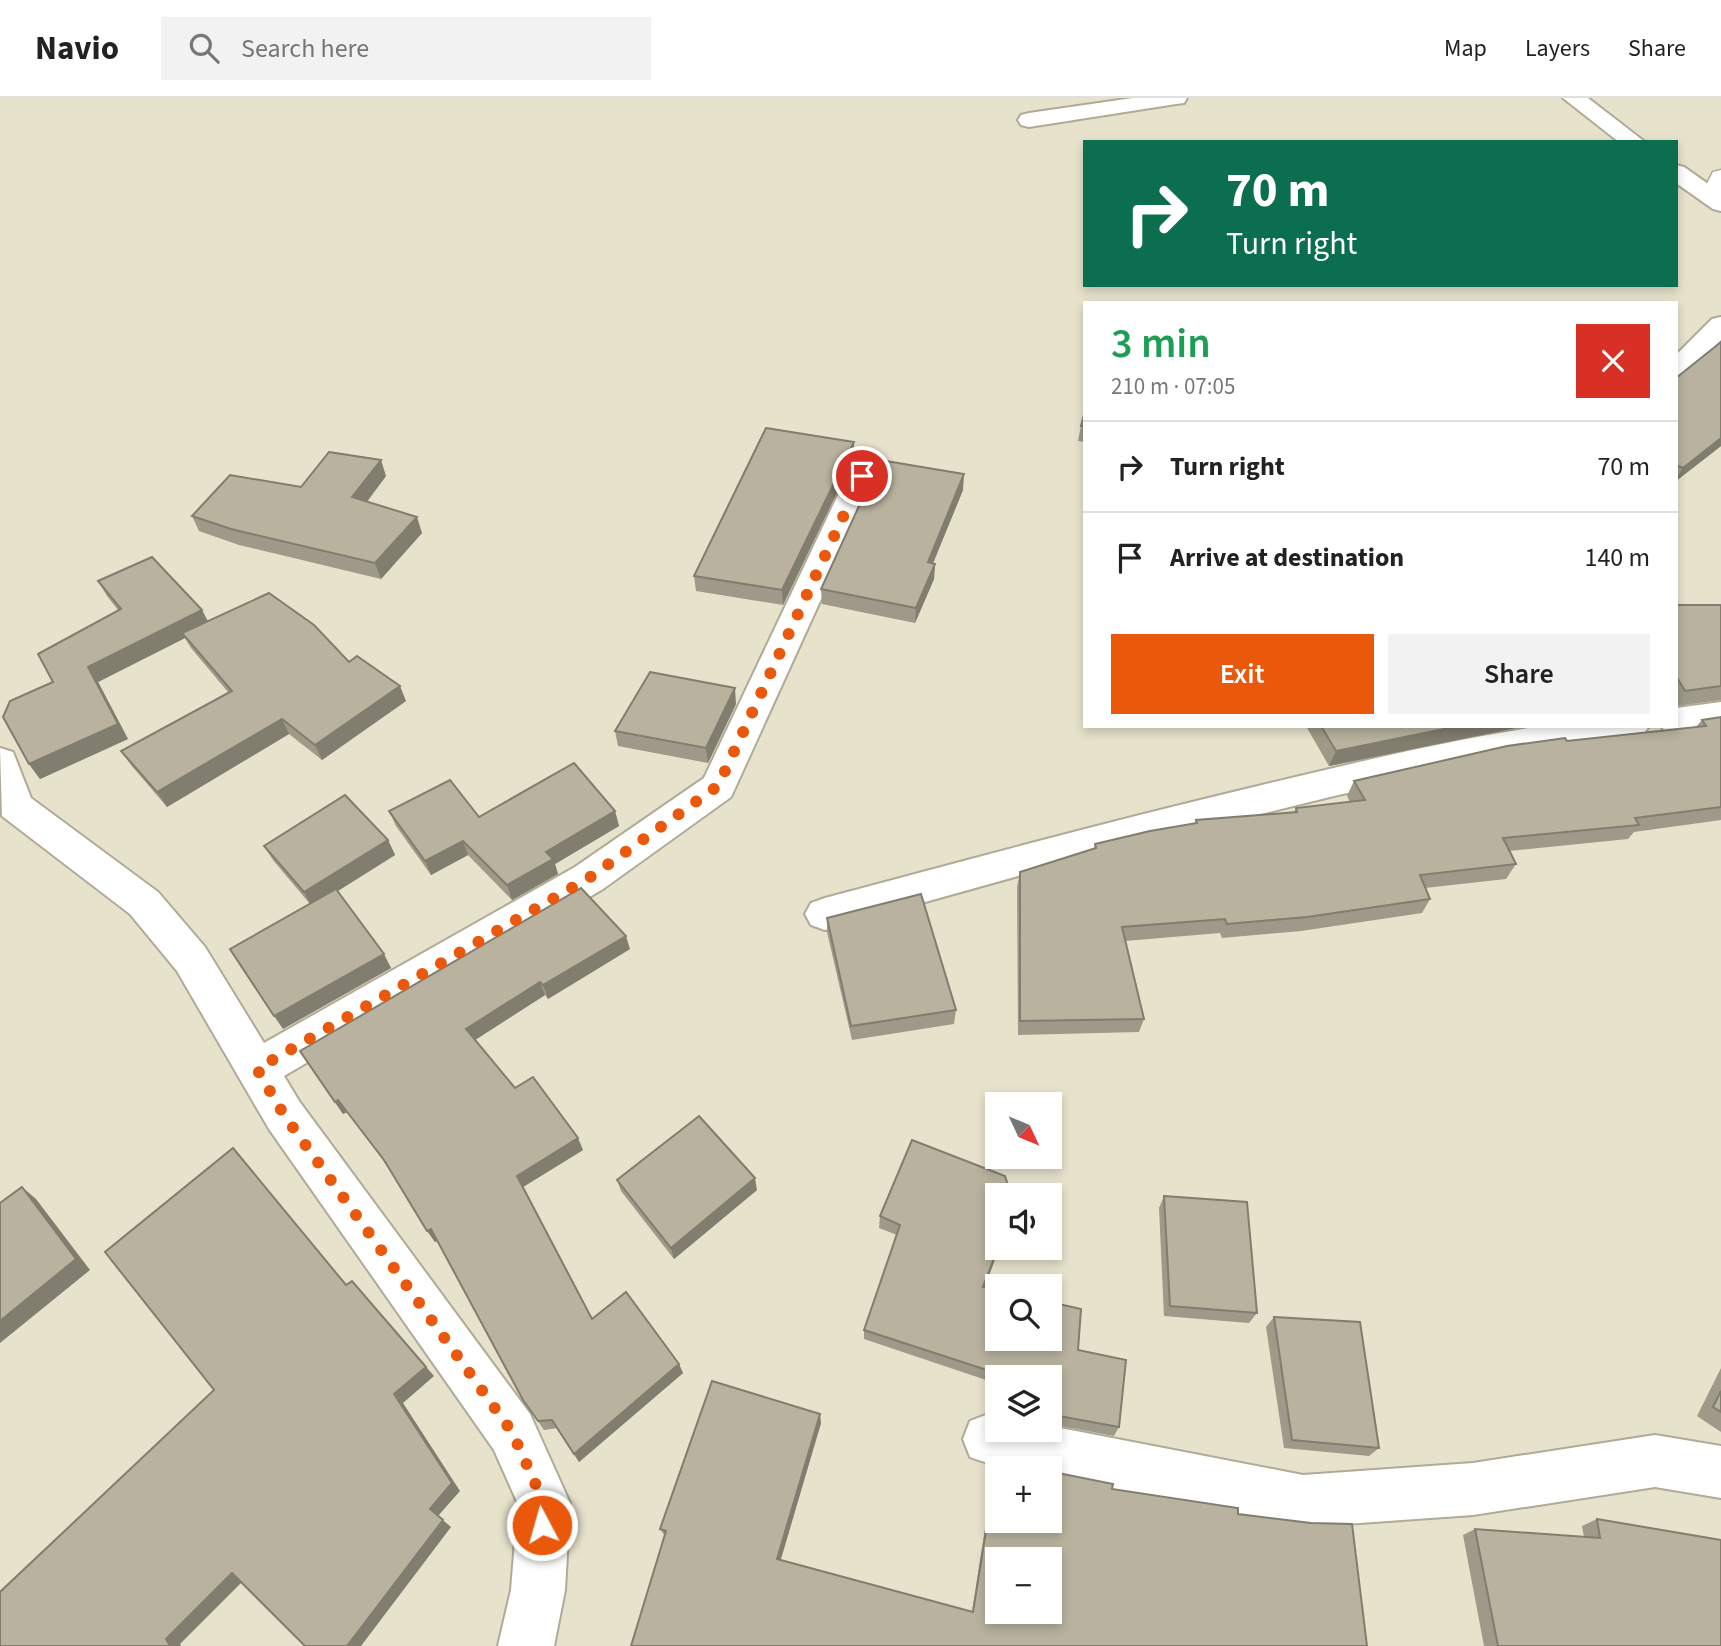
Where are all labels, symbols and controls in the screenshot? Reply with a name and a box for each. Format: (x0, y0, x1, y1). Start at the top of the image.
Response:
search box (161, 17, 651, 80)
text: Navio (35, 25, 119, 72)
icon: search (185, 29, 223, 67)
text: Search here (241, 30, 369, 67)
text: Map (1444, 31, 1487, 66)
text: Layers (1525, 31, 1590, 66)
text: Share (1628, 31, 1686, 66)
text: 70 m (1226, 156, 1330, 226)
icon: right (1111, 168, 1202, 259)
text: Turn right (1226, 221, 1357, 267)
text: 3 min (1111, 314, 1211, 374)
button: close (1576, 324, 1650, 398)
text: 210 m · 07:05 (1111, 370, 1235, 403)
pin (832, 446, 892, 506)
icon: right (1111, 448, 1149, 486)
text: Turn right (1170, 448, 1285, 485)
text: 70 m (1597, 448, 1650, 485)
icon: arrive (843, 457, 881, 495)
icon: arrive (1111, 539, 1149, 577)
text: Arrive at destination (1170, 539, 1404, 576)
text: 140 m (1584, 539, 1650, 576)
button: Exit (1111, 634, 1374, 714)
button: Share (1388, 634, 1650, 714)
north arrow (985, 1092, 1062, 1169)
map controls (985, 1092, 1062, 1624)
button: sound (985, 1183, 1062, 1260)
button: search (985, 1274, 1062, 1351)
button: layers (985, 1365, 1062, 1442)
button: + (985, 1456, 1062, 1533)
position arrow (505, 1488, 579, 1562)
button: − (985, 1547, 1062, 1624)

